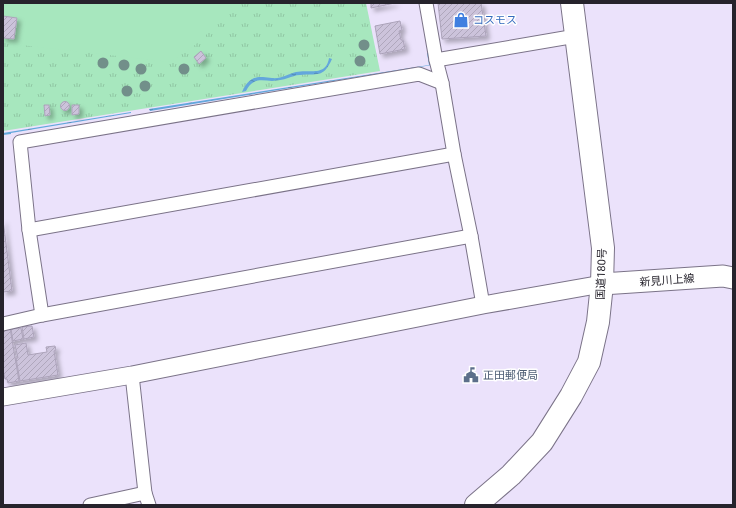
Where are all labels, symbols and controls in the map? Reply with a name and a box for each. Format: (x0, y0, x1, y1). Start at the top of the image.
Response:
shop icon: コスモス (452, 11, 470, 29)
place label: コスモス (473, 14, 517, 27)
street label: 国道180号 (594, 248, 609, 300)
street label: 新見川上線 (639, 272, 695, 289)
public building icon: 正田郵便局 (462, 366, 480, 384)
place label: 正田郵便局 (483, 369, 538, 382)

